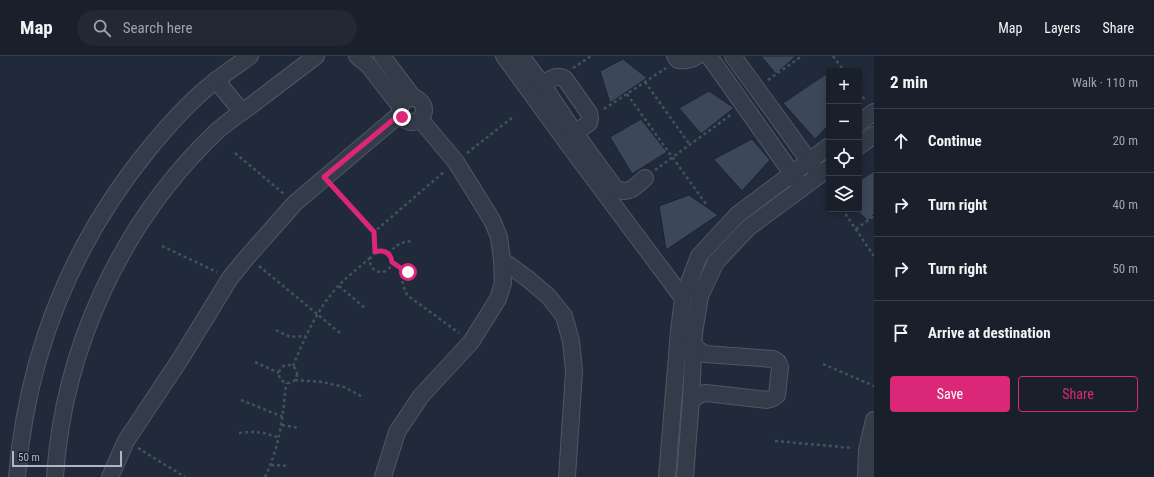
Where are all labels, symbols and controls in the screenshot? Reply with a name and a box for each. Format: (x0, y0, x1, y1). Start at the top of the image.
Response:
search box (77, 10, 357, 46)
text: Map (20, 16, 53, 39)
icon: search (91, 17, 113, 39)
text: Search here (123, 19, 193, 37)
text: Map (998, 20, 1022, 36)
text: Layers (1044, 20, 1081, 36)
text: Share (1103, 20, 1134, 36)
map controls (826, 68, 862, 212)
button: + (826, 68, 862, 104)
text: 2 min (890, 72, 928, 92)
text: Walk · 110 m (1072, 75, 1138, 90)
button: − (826, 104, 862, 140)
route end (393, 108, 411, 126)
icon: ahead (890, 130, 912, 152)
text: Continue (928, 132, 982, 150)
text: 20 m (1112, 133, 1138, 148)
button: locate (826, 140, 862, 176)
button: layers (826, 176, 862, 212)
icon: right (890, 194, 912, 216)
text: Turn right (928, 196, 987, 214)
text: 40 m (1112, 197, 1138, 212)
icon: right (890, 258, 912, 280)
text: Turn right (928, 260, 987, 278)
text: 50 m (1112, 261, 1138, 276)
route start (399, 263, 417, 281)
icon: arrive (890, 322, 912, 344)
text: Arrive at destination (928, 324, 1051, 342)
button: Save (890, 376, 1010, 412)
button: Share (1018, 376, 1138, 412)
scale bar (12, 449, 122, 468)
text: 50 m (18, 451, 40, 464)

